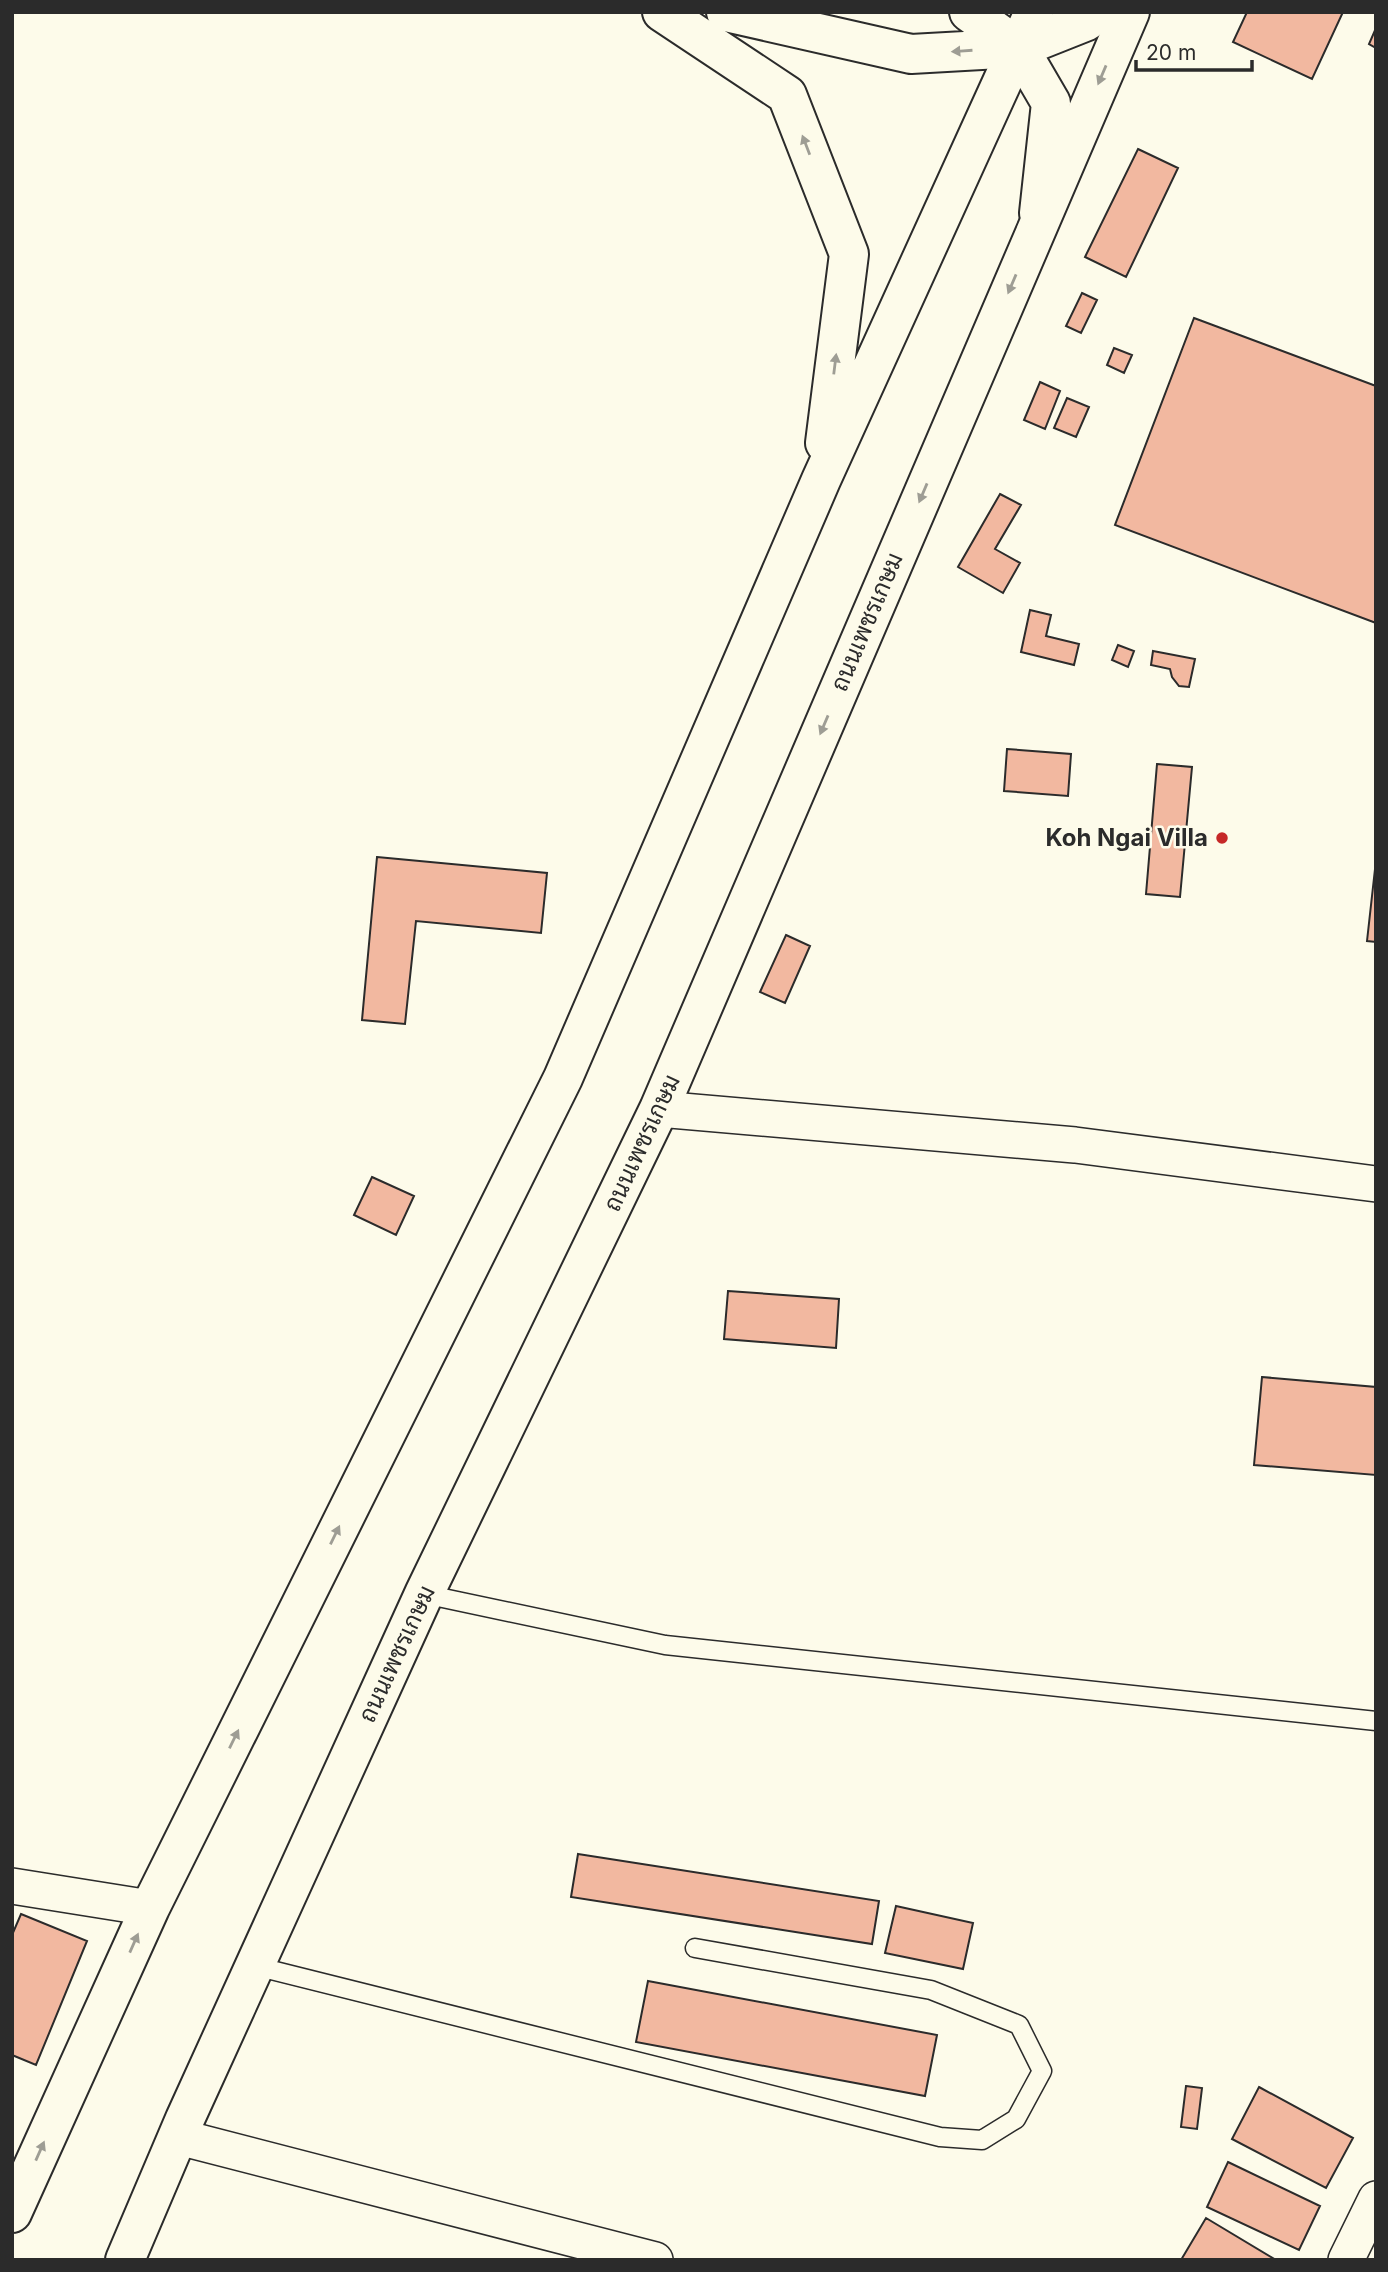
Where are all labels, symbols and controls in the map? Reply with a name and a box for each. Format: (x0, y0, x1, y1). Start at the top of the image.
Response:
scale bar (1136, 28, 1252, 72)
text: 20 m (1146, 40, 1196, 65)
one-way arrow (951, 46, 973, 57)
one-way arrow (1097, 65, 1108, 86)
one-way arrow (801, 135, 812, 156)
one-way arrow (1006, 273, 1017, 294)
one-way arrow (830, 353, 841, 375)
one-way arrow (917, 483, 929, 503)
street label: ถนนเพชรเกษม (824, 548, 909, 695)
one-way arrow (818, 714, 829, 735)
place label: Koh Ngai Villa (1045, 823, 1208, 852)
marker: Koh Ngai Villa (1214, 830, 1230, 846)
street label: ถนนเพชรเกษม (597, 1070, 686, 1216)
one-way arrow (329, 1525, 340, 1545)
street label: ถนนเพชรเกษม (352, 1581, 441, 1727)
one-way arrow (228, 1729, 239, 1749)
one-way arrow (129, 1933, 140, 1954)
one-way arrow (34, 2141, 46, 2161)

